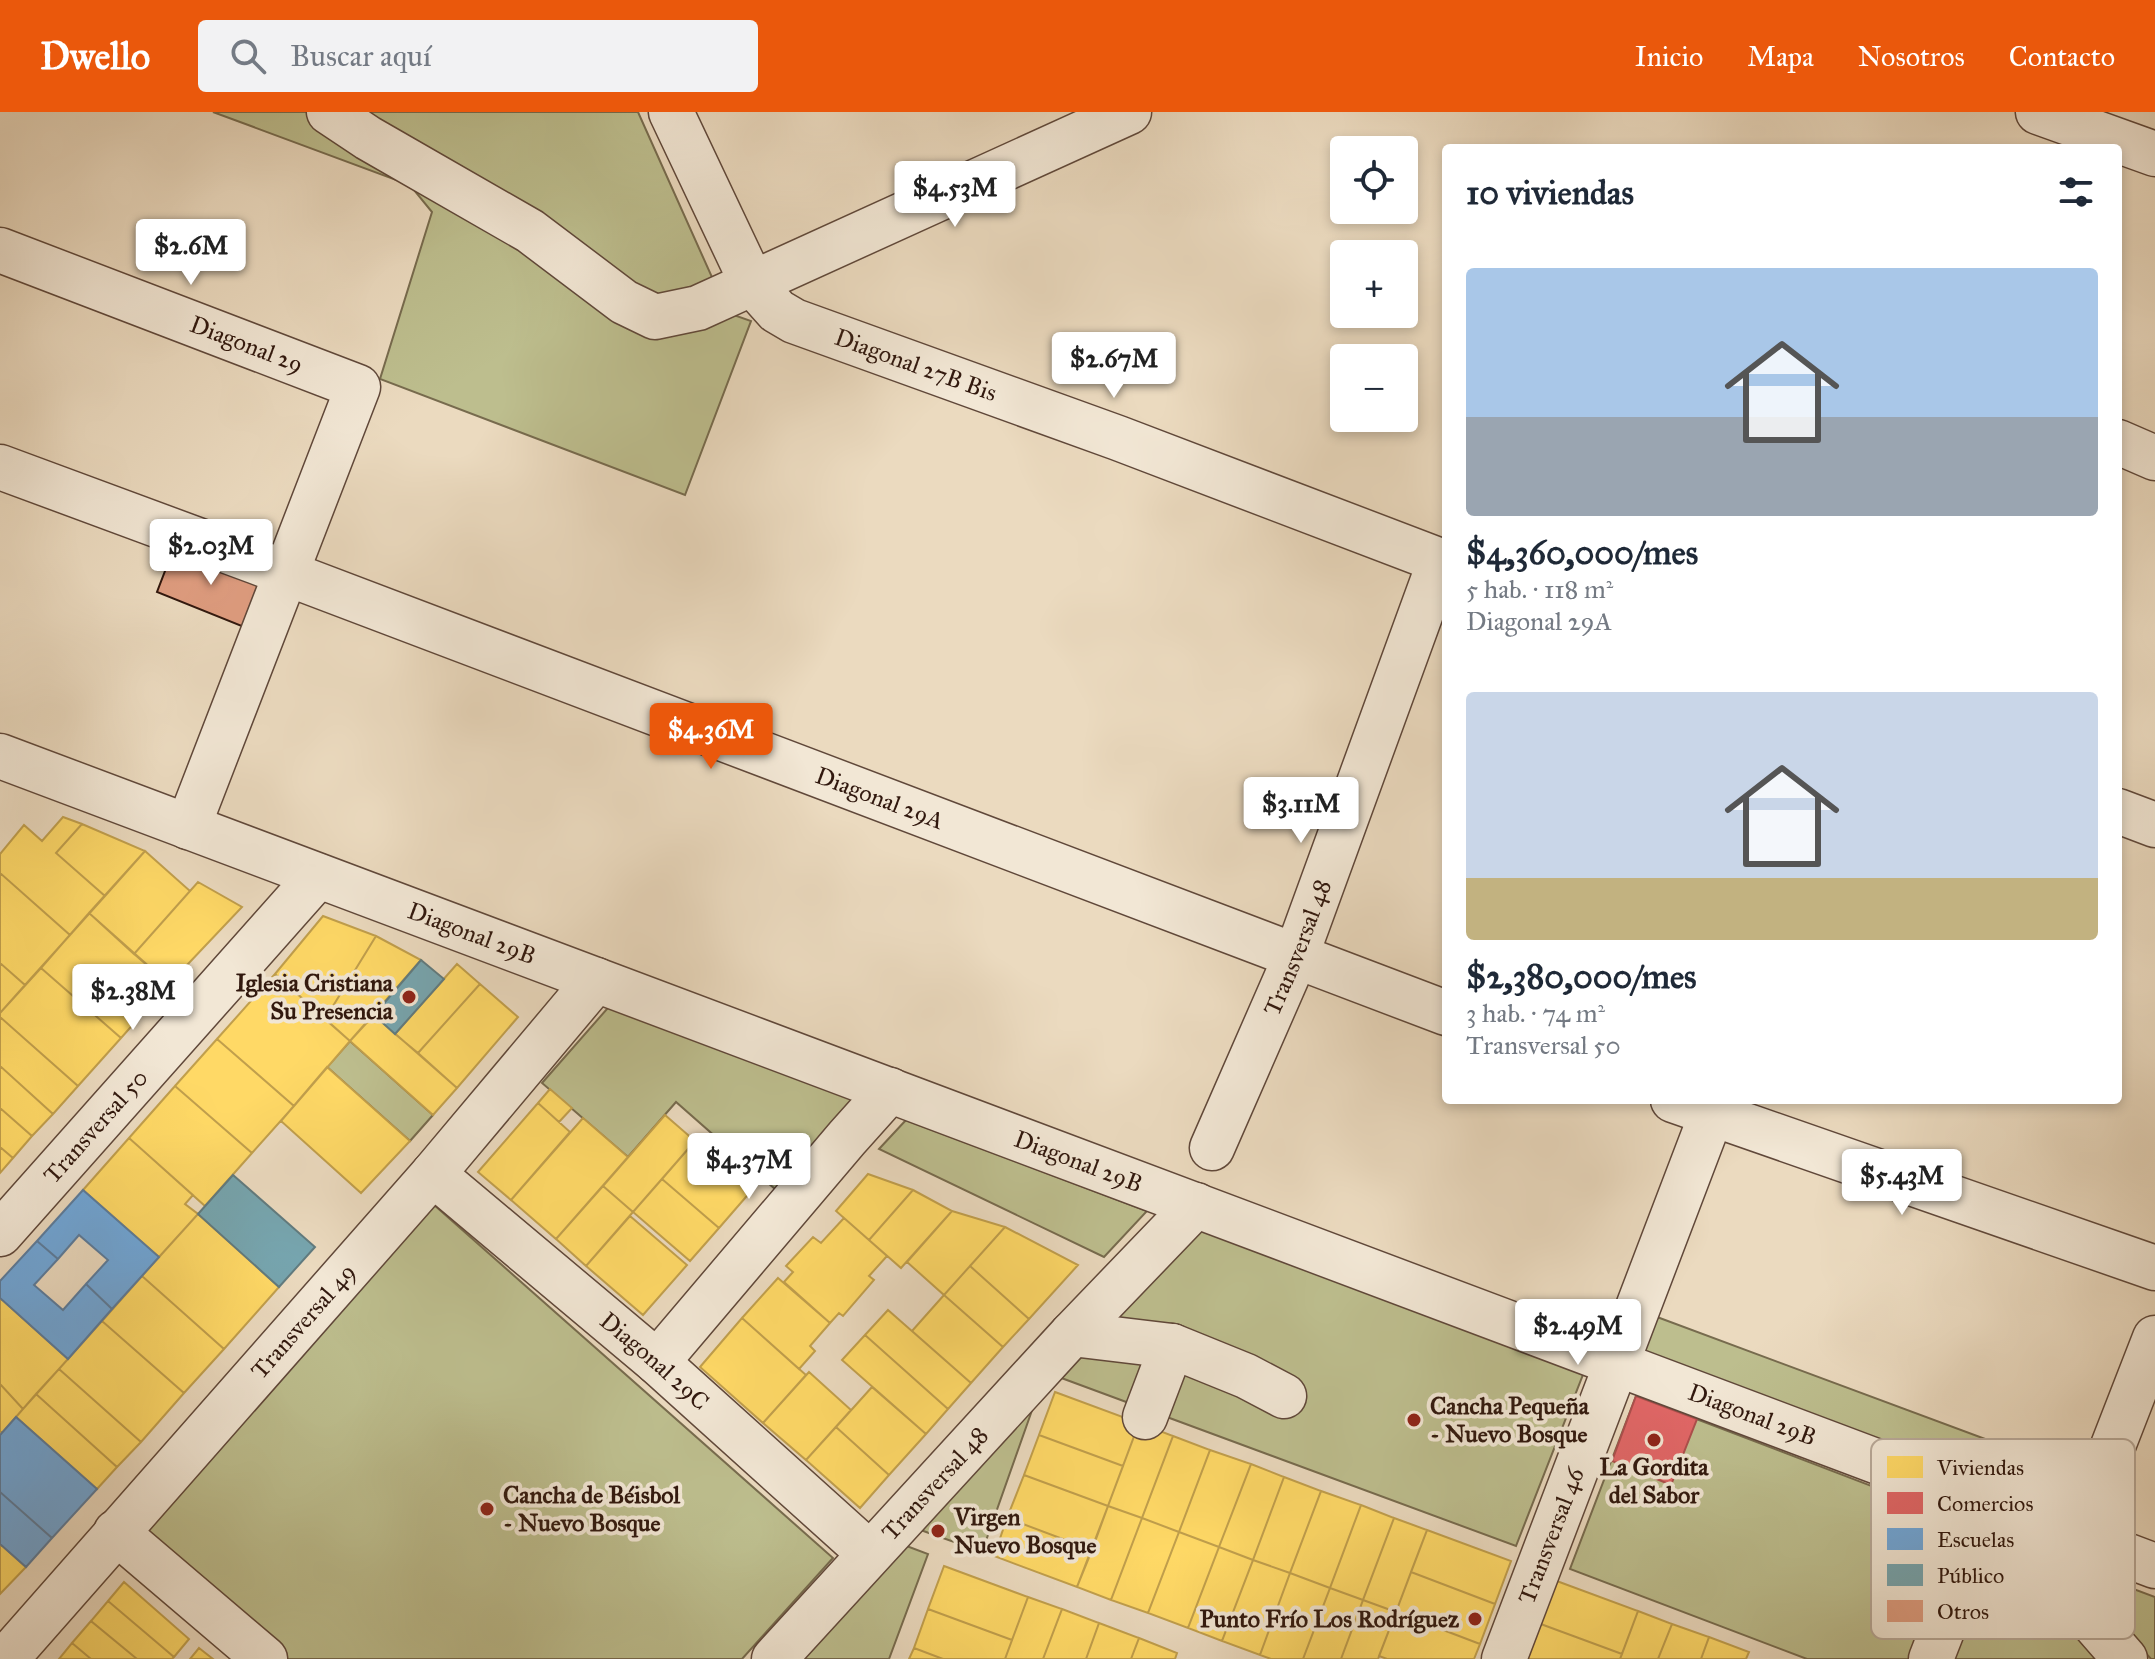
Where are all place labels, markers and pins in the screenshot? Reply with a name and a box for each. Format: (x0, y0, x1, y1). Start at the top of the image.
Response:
pin: $4.53M (890, 161, 1020, 229)
pin: $2.6M (135, 219, 247, 287)
pin: $2.67M (1049, 332, 1179, 400)
pin: $2.03M (146, 519, 276, 587)
pin: $4.36M (646, 703, 776, 771)
pin: $3.11M (1236, 777, 1366, 845)
pin: $2.38M (68, 964, 198, 1032)
place label: Iglesia Cristiana Su Presencia (236, 968, 394, 1026)
marker: Iglesia Cristiana Su Presencia (400, 988, 418, 1006)
pin: $4.37M (684, 1133, 814, 1201)
pin: $5.43M (1837, 1149, 1967, 1217)
pin: $2.49M (1513, 1299, 1643, 1367)
place label: Cancha Pequeña - Nuevo Bosque (1430, 1391, 1590, 1449)
marker: Cancha Pequeña - Nuevo Bosque (1405, 1411, 1423, 1429)
marker: La Gordita del Sabor (1645, 1431, 1663, 1449)
place label: La Gordita del Sabor (1600, 1452, 1709, 1510)
place label: Cancha de Béisbol - Nuevo Bosque (503, 1480, 680, 1538)
marker: Cancha de Béisbol - Nuevo Bosque (478, 1500, 496, 1518)
place label: Virgen Nuevo Bosque (953, 1502, 1097, 1560)
marker: Virgen Nuevo Bosque (929, 1522, 947, 1540)
place label: Punto Frío Los Rodríguez (1200, 1604, 1460, 1634)
marker: Punto Frío Los Rodríguez (1466, 1610, 1484, 1628)

